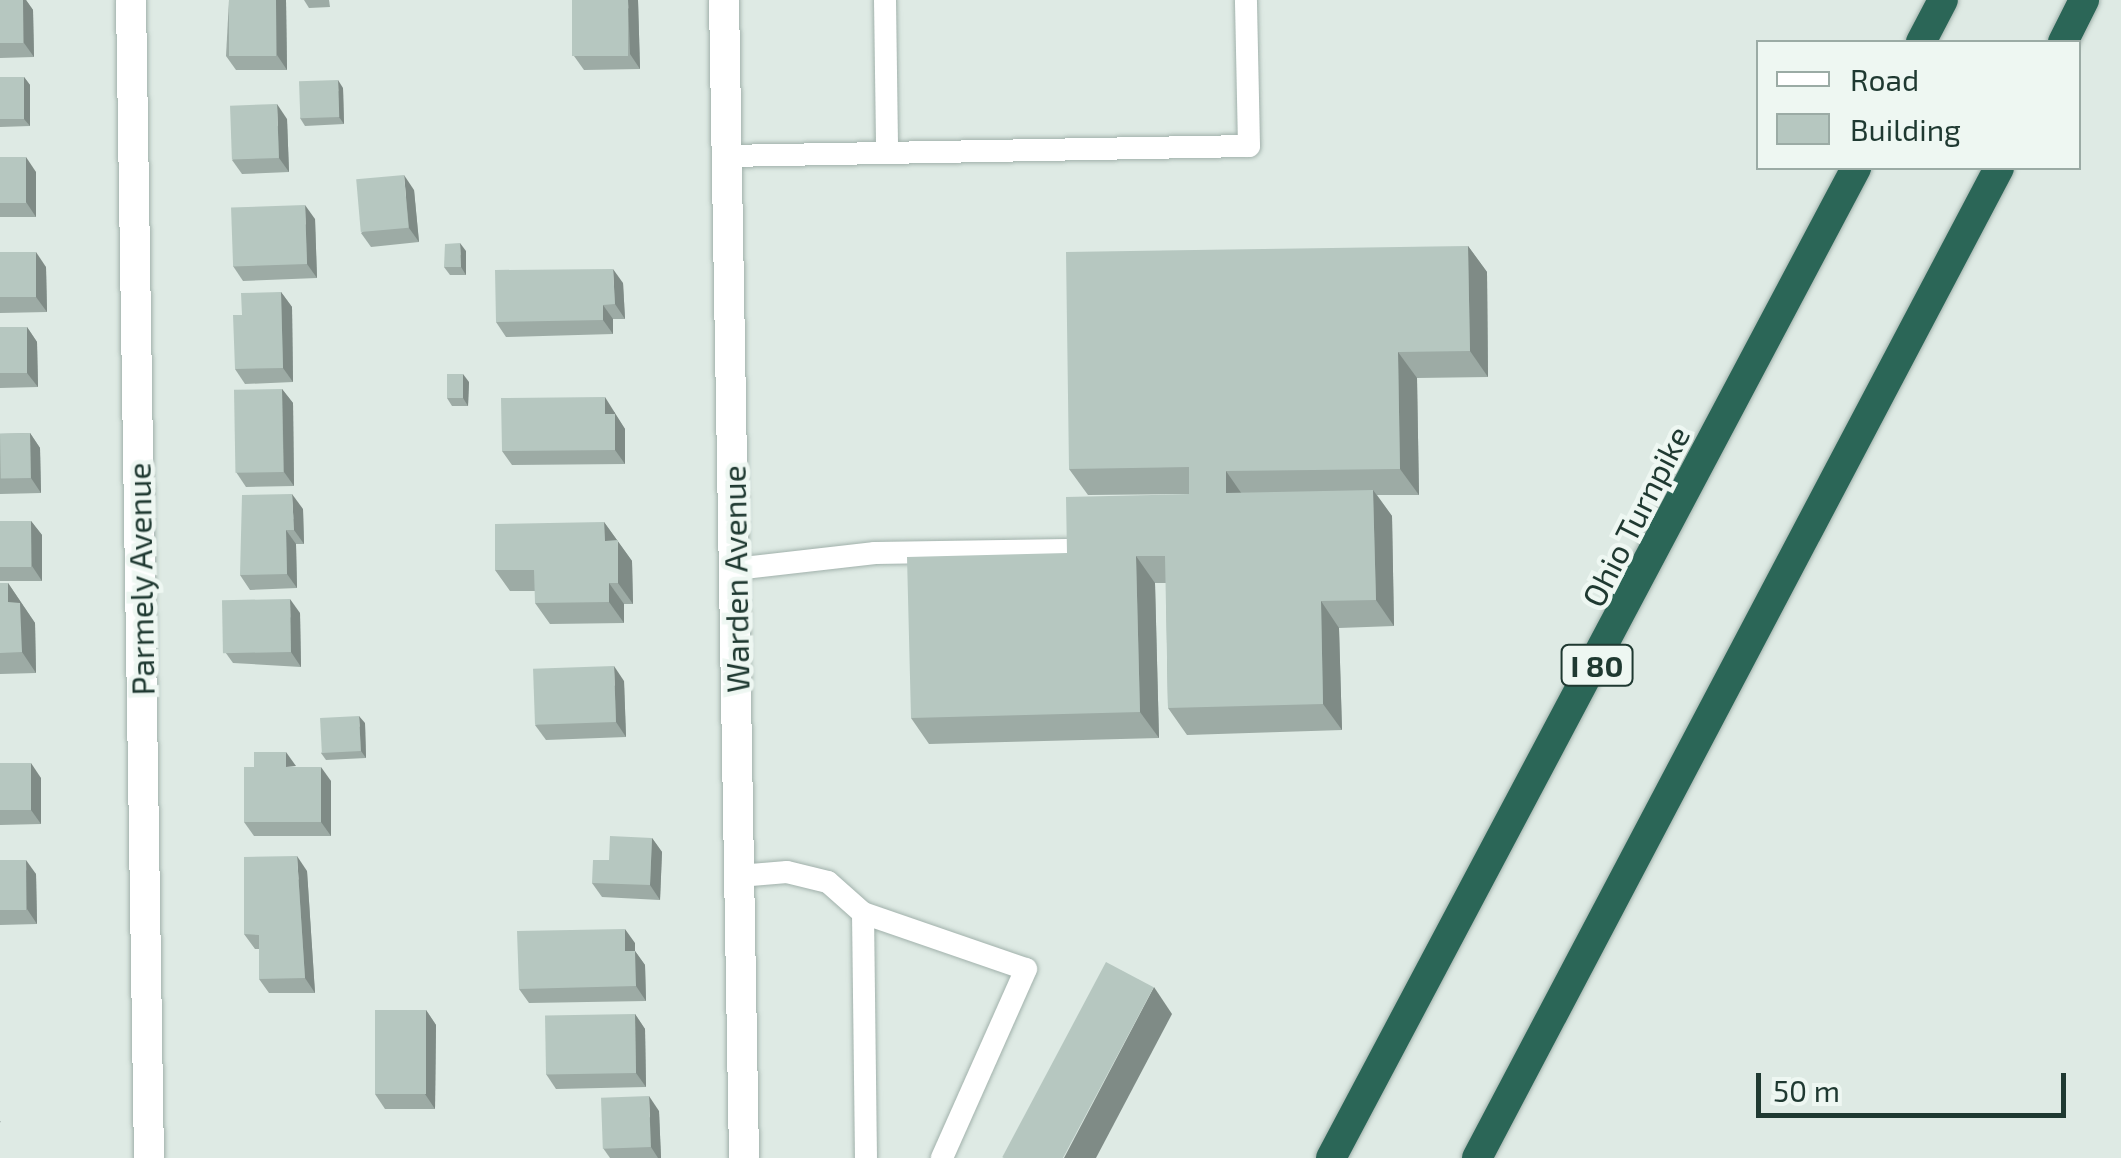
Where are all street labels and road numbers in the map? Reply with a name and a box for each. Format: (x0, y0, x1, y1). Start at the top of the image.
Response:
street label: Ohio Turnpike (1573, 419, 1697, 613)
street label: Parmely Avenue (119, 461, 161, 697)
street label: Warden Avenue (714, 464, 756, 694)
road number: I 80 (1560, 640, 1634, 690)

